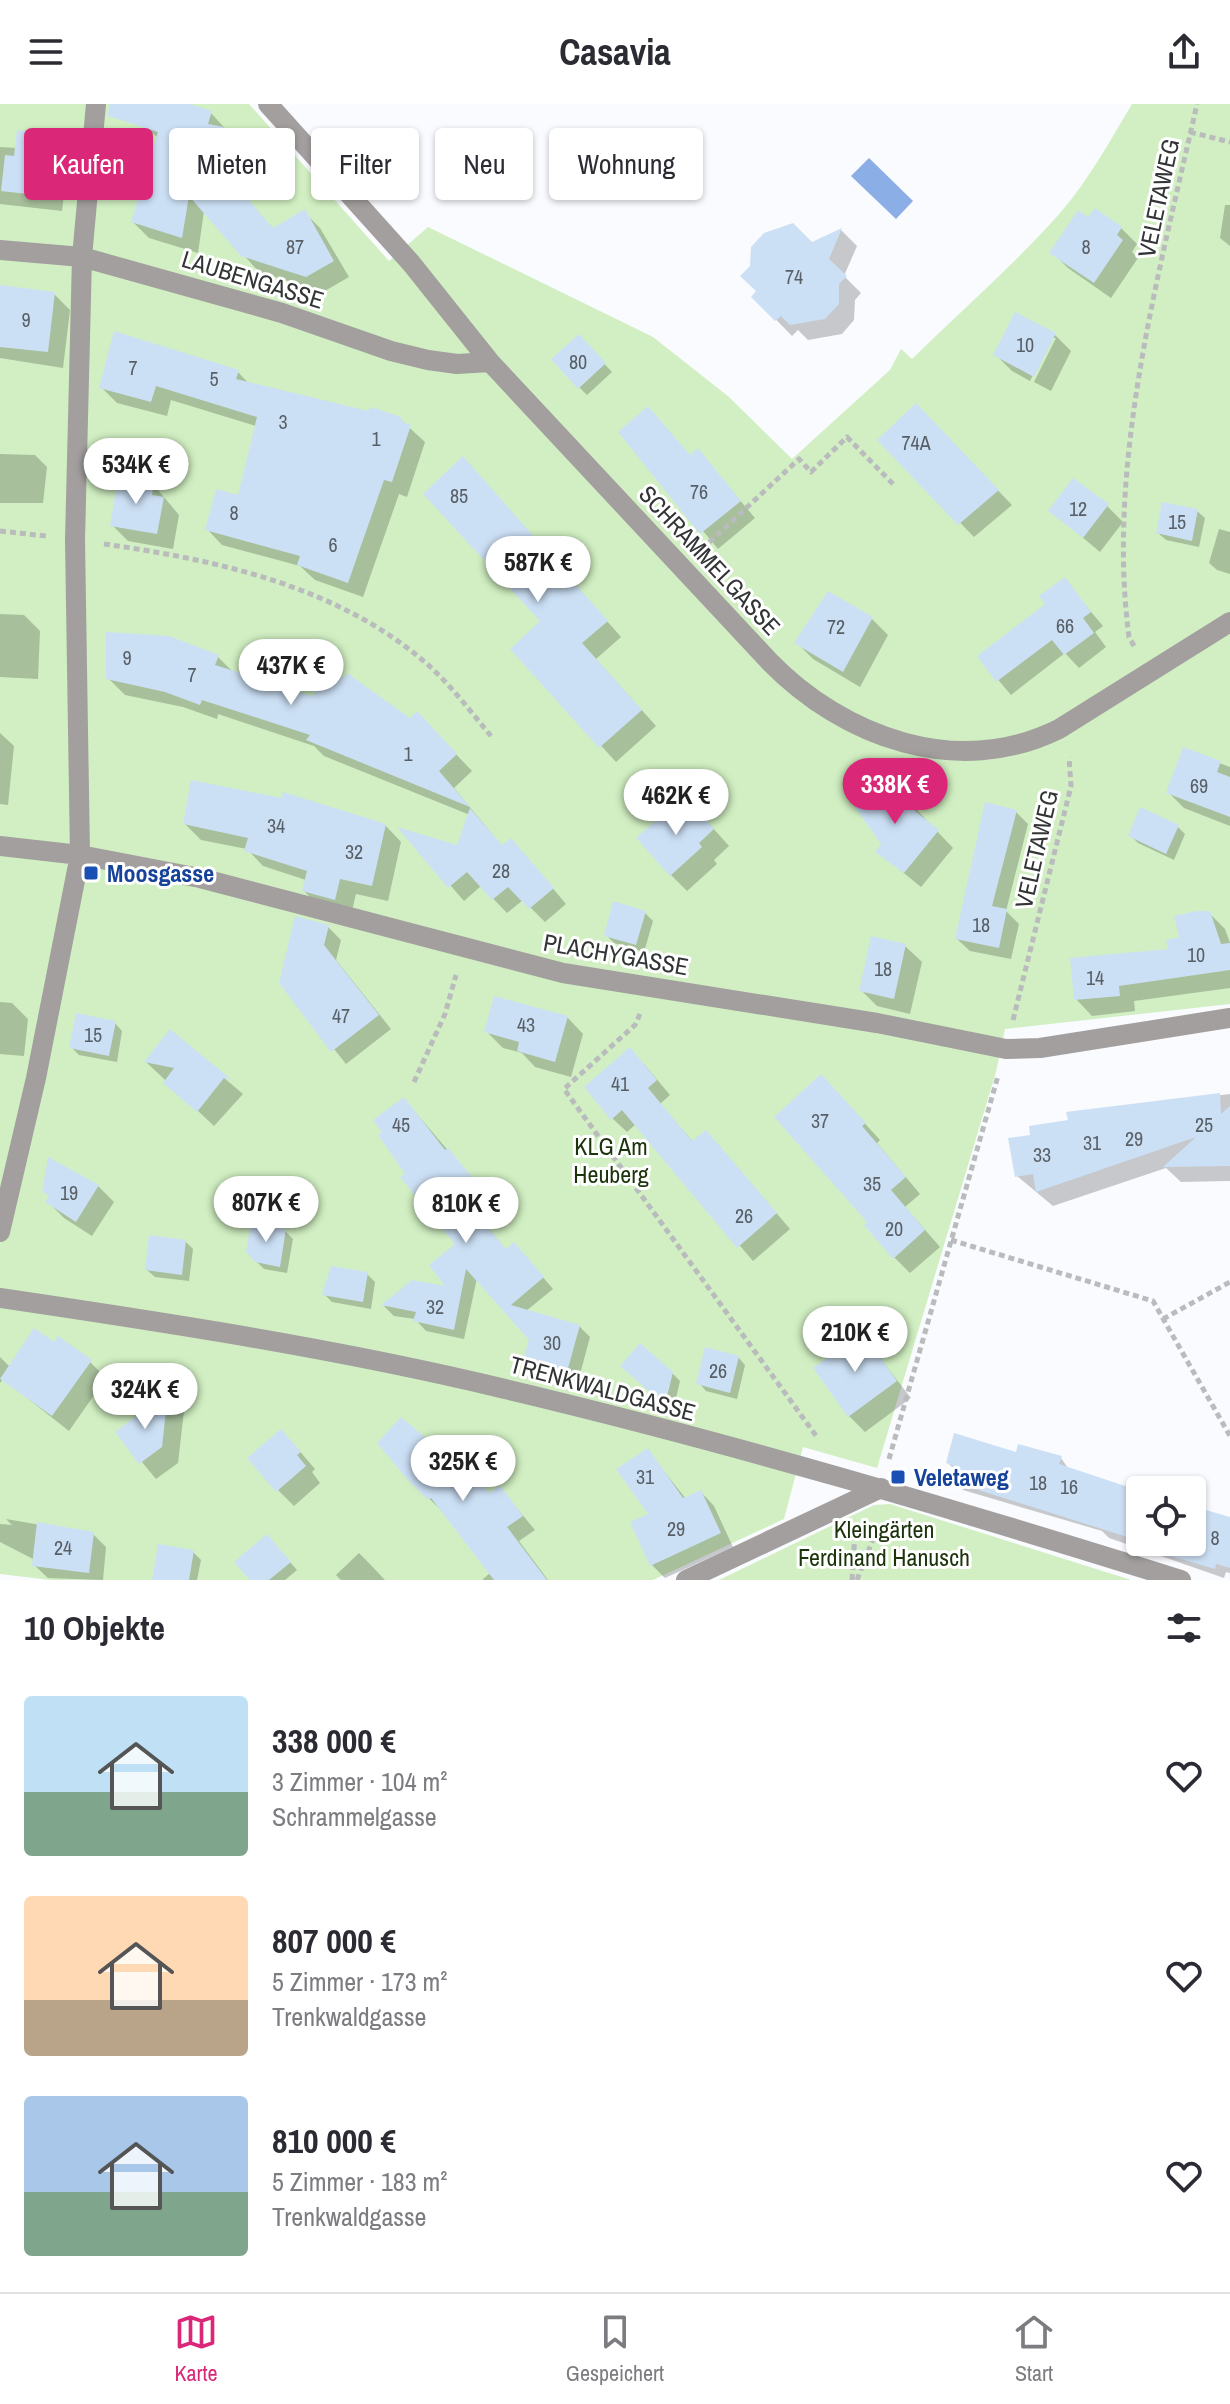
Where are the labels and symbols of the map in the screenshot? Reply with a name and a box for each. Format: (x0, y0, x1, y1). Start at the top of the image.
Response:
street label: VELETAWEG (1130, 136, 1186, 260)
house number: 87 (286, 233, 304, 260)
house number: 8 (1081, 233, 1091, 260)
street label: LAUBENGASSE (178, 242, 328, 316)
house number: 74 (785, 263, 803, 290)
house number: 9 (21, 306, 31, 333)
house number: 10 (1016, 331, 1034, 358)
house number: 80 (569, 348, 587, 375)
house number: 7 (128, 354, 138, 381)
house number: 5 (209, 365, 219, 392)
house number: 3 (278, 408, 288, 435)
house number: 1 (371, 425, 381, 452)
house number: 74A (901, 429, 931, 456)
pin: 534K € (71, 438, 201, 506)
street label: SCHRAMMELGASSE (632, 478, 788, 642)
house number: 76 (690, 478, 708, 505)
house number: 85 (450, 482, 468, 509)
house number: 12 (1069, 495, 1087, 522)
house number: 8 (229, 499, 239, 526)
house number: 15 (1168, 508, 1186, 535)
house number: 6 (328, 531, 338, 558)
pin: 587K € (473, 536, 603, 604)
house number: 66 (1056, 612, 1074, 639)
house number: 72 (827, 613, 845, 640)
pin: 437K € (226, 639, 356, 707)
house number: 9 (122, 644, 132, 671)
house number: 7 (187, 661, 197, 688)
house number: 1 (403, 740, 413, 767)
pin: 338K € (830, 758, 960, 826)
pin: 462K € (611, 769, 741, 837)
house number: 69 (1190, 772, 1208, 799)
street label: VELETAWEG (1007, 787, 1065, 911)
house number: 34 (267, 812, 285, 839)
house number: 32 (345, 838, 363, 865)
place label: Moosgasse (107, 857, 214, 889)
house number: 28 (492, 857, 510, 884)
marker: Moosgasse (82, 864, 100, 882)
house number: 18 (972, 911, 990, 938)
street label: PLACHYGASSE (541, 926, 691, 982)
house number: 10 (1187, 941, 1205, 968)
house number: 18 (874, 955, 892, 982)
house number: 14 (1086, 964, 1104, 991)
house number: 47 (332, 1002, 350, 1029)
house number: 43 (517, 1011, 535, 1038)
house number: 15 (84, 1021, 102, 1048)
house number: 41 (611, 1070, 629, 1097)
house number: 37 (811, 1107, 829, 1134)
house number: 45 (392, 1111, 410, 1138)
house number: 25 (1195, 1111, 1213, 1138)
house number: 29 (1125, 1125, 1143, 1152)
house number: 31 (1083, 1129, 1101, 1156)
park label: KLG Am Heuberg (573, 1130, 649, 1190)
house number: 33 (1033, 1141, 1051, 1168)
house number: 35 (863, 1170, 881, 1197)
pin: 807K € (201, 1176, 331, 1244)
pin: 810K € (401, 1177, 531, 1245)
house number: 19 (60, 1179, 78, 1206)
house number: 26 (735, 1202, 753, 1229)
house number: 20 (885, 1215, 903, 1242)
house number: 32 (426, 1293, 444, 1320)
pin: 210K € (790, 1306, 920, 1374)
house number: 30 (543, 1329, 561, 1356)
street label: TRENKWALDGASSE (507, 1348, 699, 1428)
house number: 26 (709, 1357, 727, 1384)
pin: 324K € (80, 1363, 210, 1431)
pin: 325K € (398, 1435, 528, 1503)
place label: Veletaweg (914, 1461, 1009, 1493)
house number: 31 (636, 1463, 654, 1490)
marker: Veletaweg (889, 1468, 907, 1486)
house number: 18 (1029, 1469, 1047, 1496)
house number: 16 (1060, 1473, 1078, 1500)
park label: Kleingärten Ferdinand Hanusch (798, 1513, 970, 1573)
house number: 29 (667, 1515, 685, 1542)
house number: 8 (1210, 1524, 1220, 1551)
house number: 24 (54, 1534, 72, 1561)

